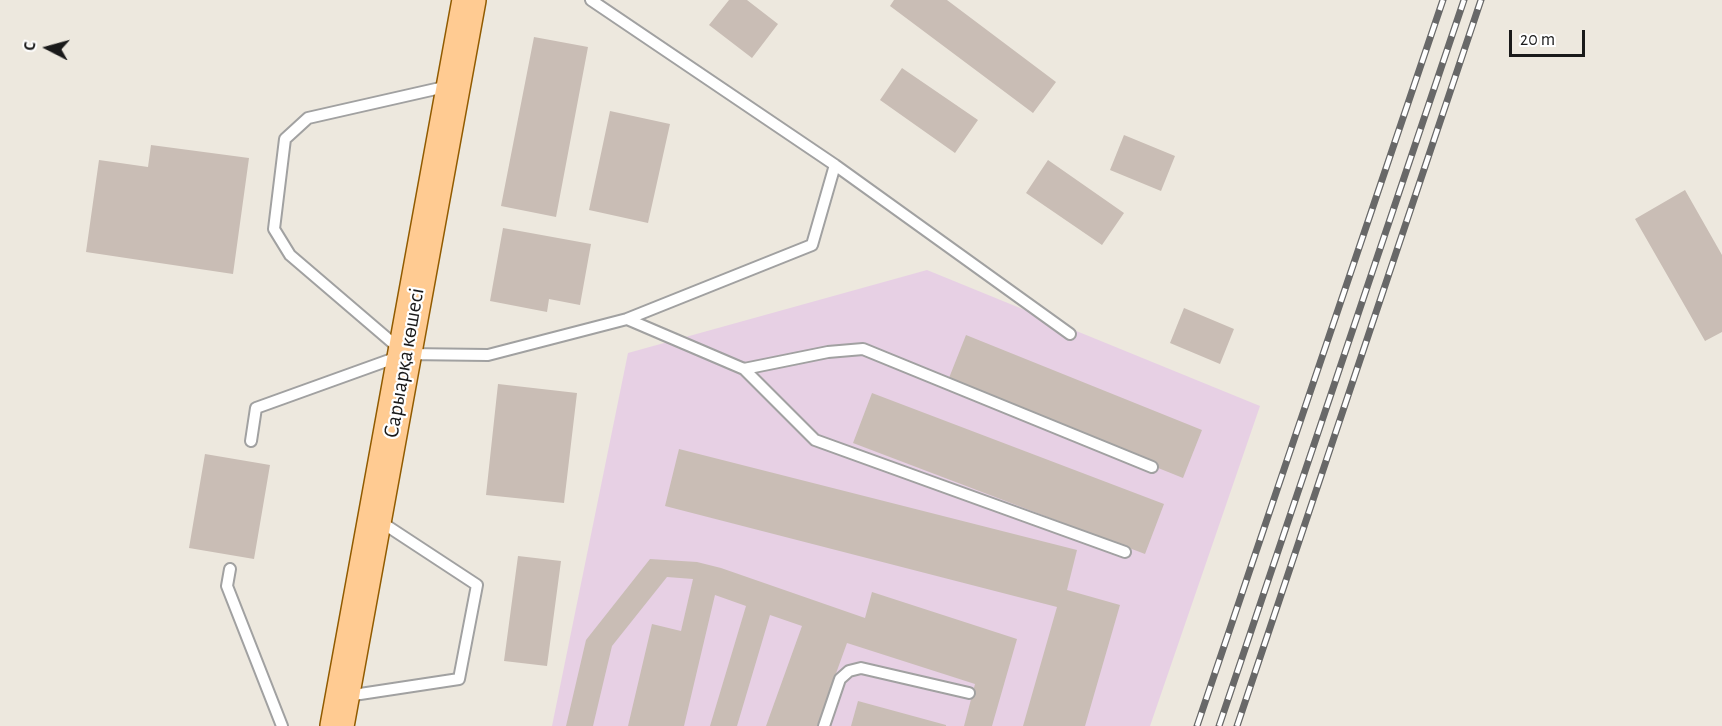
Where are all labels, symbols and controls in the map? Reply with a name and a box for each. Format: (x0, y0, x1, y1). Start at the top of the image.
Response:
north arrow (18, 18, 78, 78)
scale bar (1512, 18, 1588, 56)
text: 20 m (1520, 31, 1555, 49)
text: С (22, 41, 39, 51)
street label: Сарыарқа көшесі (378, 286, 430, 440)

